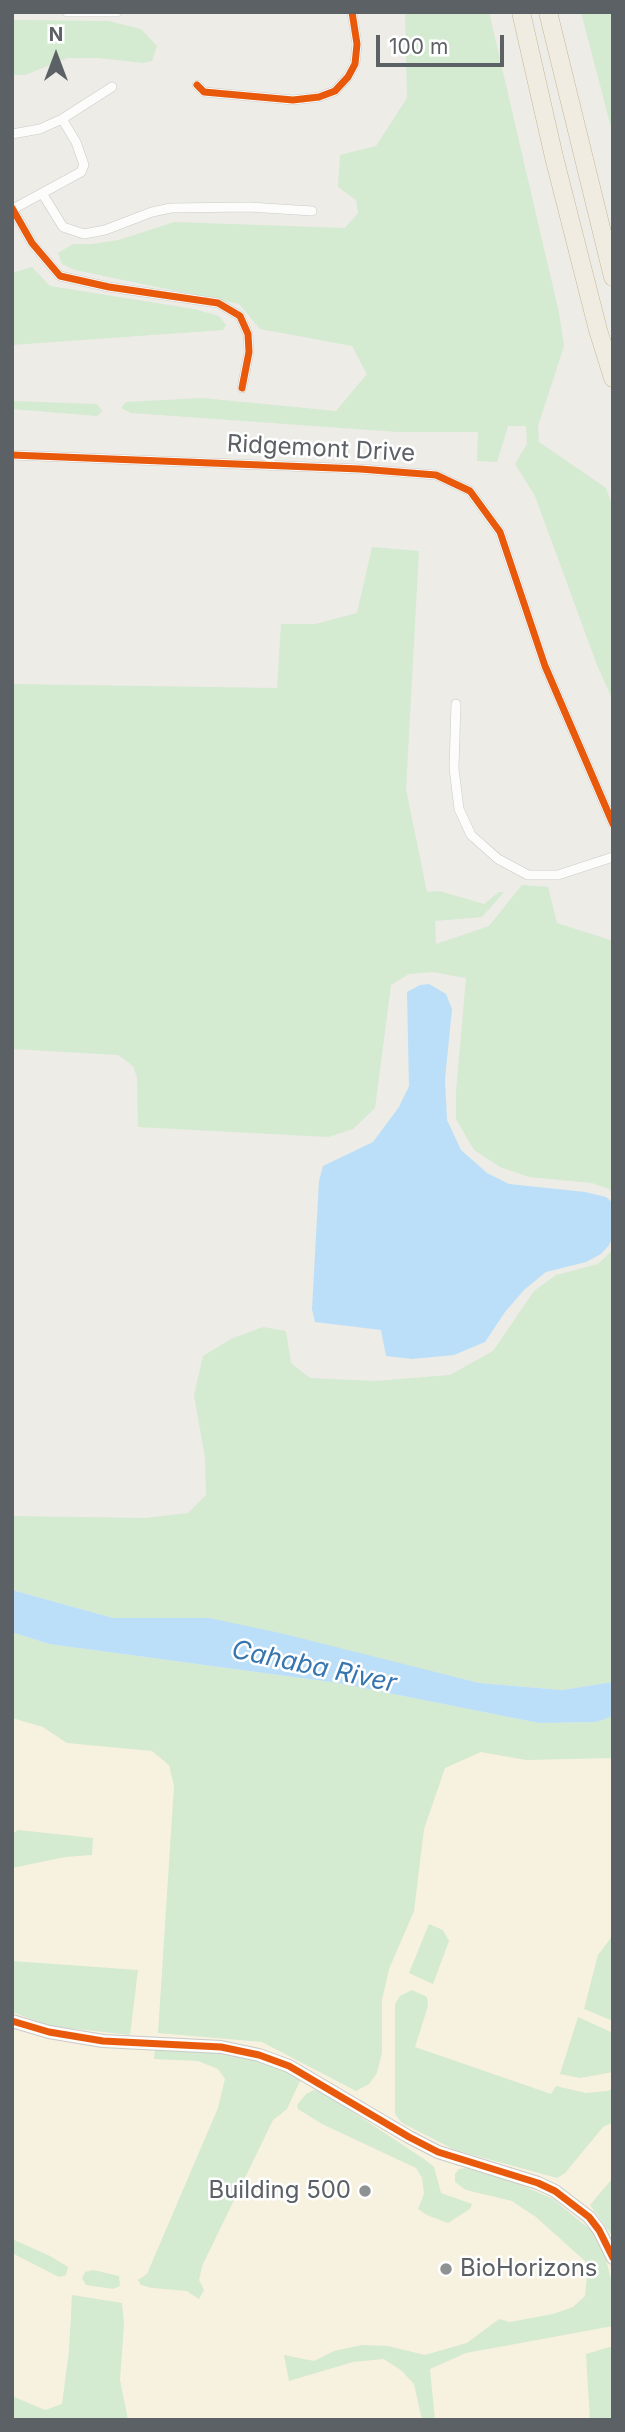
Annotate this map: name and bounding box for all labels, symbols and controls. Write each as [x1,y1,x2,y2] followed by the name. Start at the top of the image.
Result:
[21,21,91,91] north arrow
[380,21,508,65] scale bar
[49,23,63,46] text: N
[389,34,448,59] text: 100 m
[226,430,416,468] street label: Ridgemont Drive
[229,1634,399,1700] water label: Cahaba River
[208,2177,351,2205] place label: Building 500
[357,2183,373,2199] marker: Building 500
[460,2255,597,2283] place label: BioHorizons
[438,2261,454,2277] marker: BioHorizons

